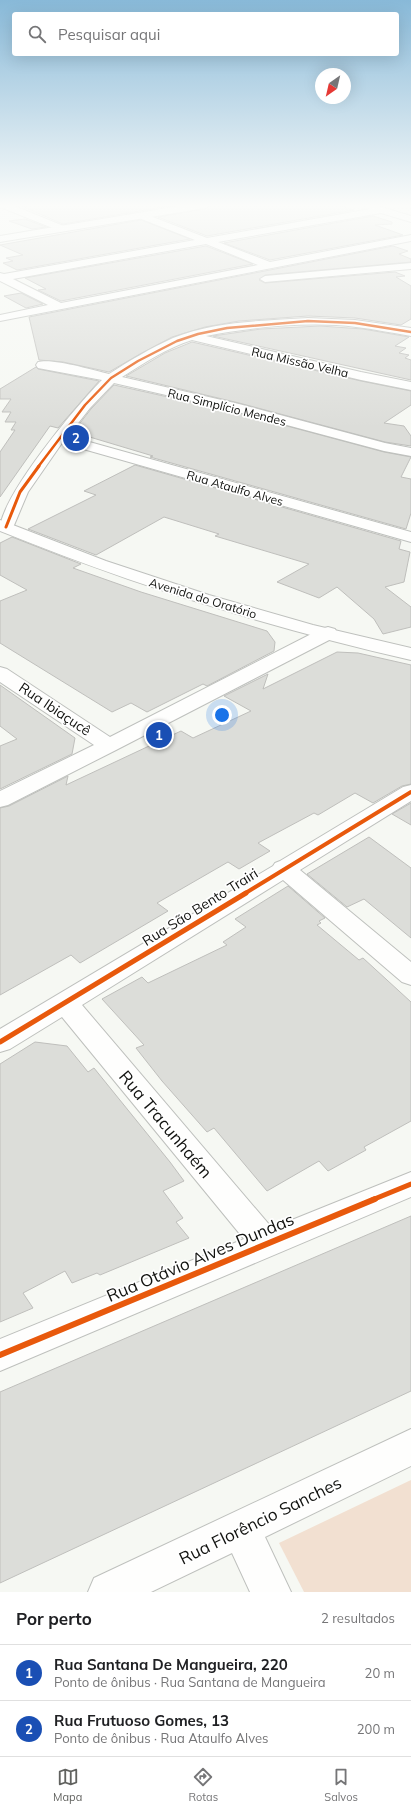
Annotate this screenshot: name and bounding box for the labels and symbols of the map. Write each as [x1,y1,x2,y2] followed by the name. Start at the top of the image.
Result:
[315,68,351,104] north arrow
[250,344,350,380] street label: Rua Missão Velha
[166,385,288,429] street label: Rua Simplício Mendes
[63,423,89,453] pin: 2
[185,467,285,509] street label: Rua Ataulfo Alves
[147,574,259,622] street label: Avenida do Oratório
[16,678,94,740] street label: Rua Ibiaçucê
[212,705,232,725] your location
[146,720,172,750] pin: 1
[139,864,261,950] street label: Rua São Bento Trairi
[115,1066,217,1182] street label: Rua Tracunhaém
[103,1208,297,1306] street label: Rua Otávio Alves Dundas
[175,1471,345,1569] street label: Rua Florêncio Sanches

